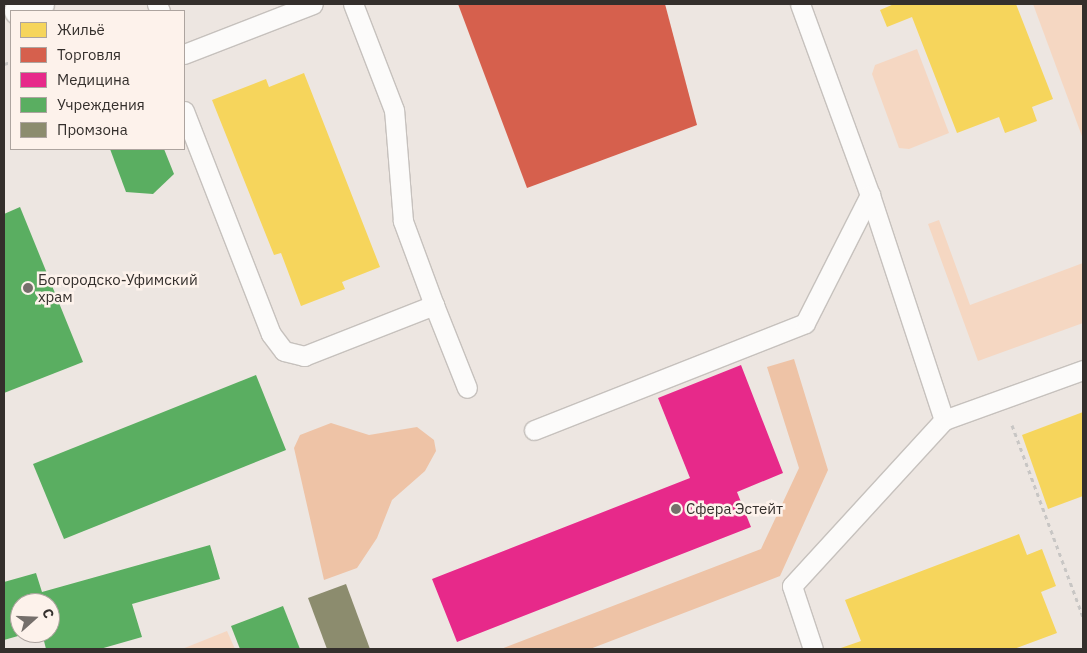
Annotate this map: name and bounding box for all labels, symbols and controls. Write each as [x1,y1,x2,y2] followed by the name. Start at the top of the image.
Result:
[10,10,185,150] legend
[57,20,105,39] text: Жильё
[57,45,121,64] text: Торговля
[57,70,130,89] text: Медицина
[57,95,145,114] text: Учреждения
[57,120,128,139] text: Промзона
[38,270,198,305] place label: Богородско-Уфимский храм
[22,282,34,294] marker: Богородско-Уфимский храм
[686,500,783,518] place label: Сфера Эстейт
[670,503,682,515] marker: Сфера Эстейт
[10,593,60,643] north arrow
[38,606,58,621] text: С

